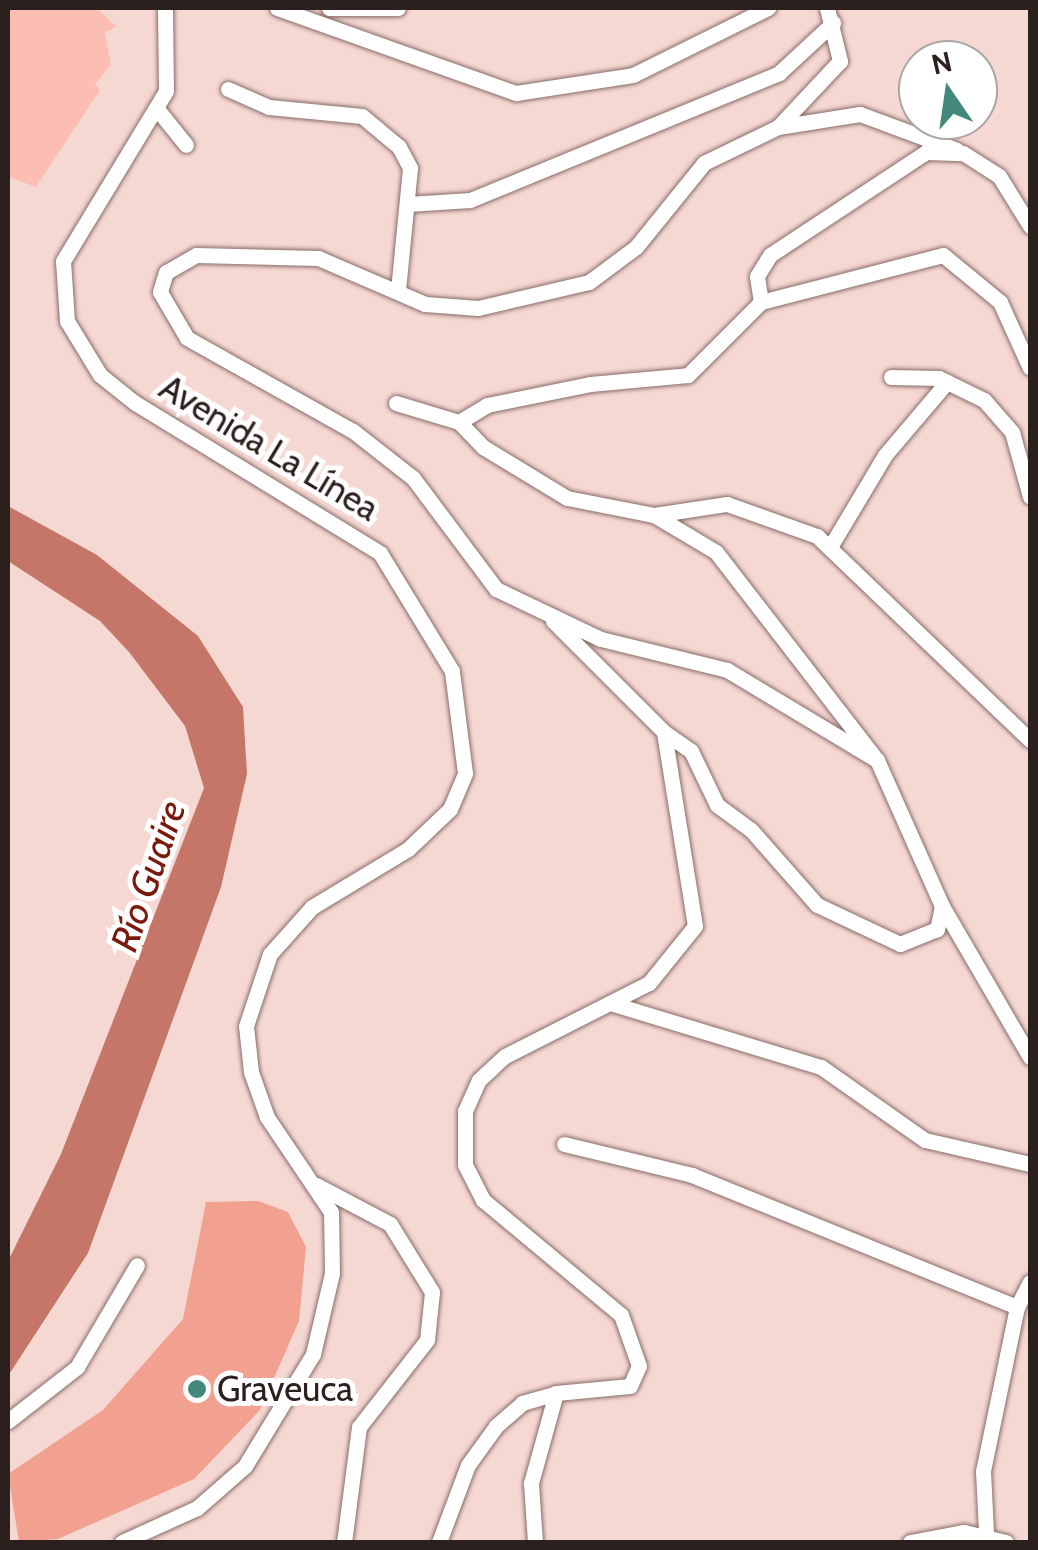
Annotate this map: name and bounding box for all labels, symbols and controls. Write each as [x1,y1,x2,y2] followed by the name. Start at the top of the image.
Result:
[898,40,998,140] north arrow
[928,44,955,82] text: N
[152,366,386,530] street label: Avenida La Línea
[101,795,195,957] water label: Río Guaire
[217,1368,353,1410] place label: Graveuca
[186,1378,208,1400] marker: Graveuca

